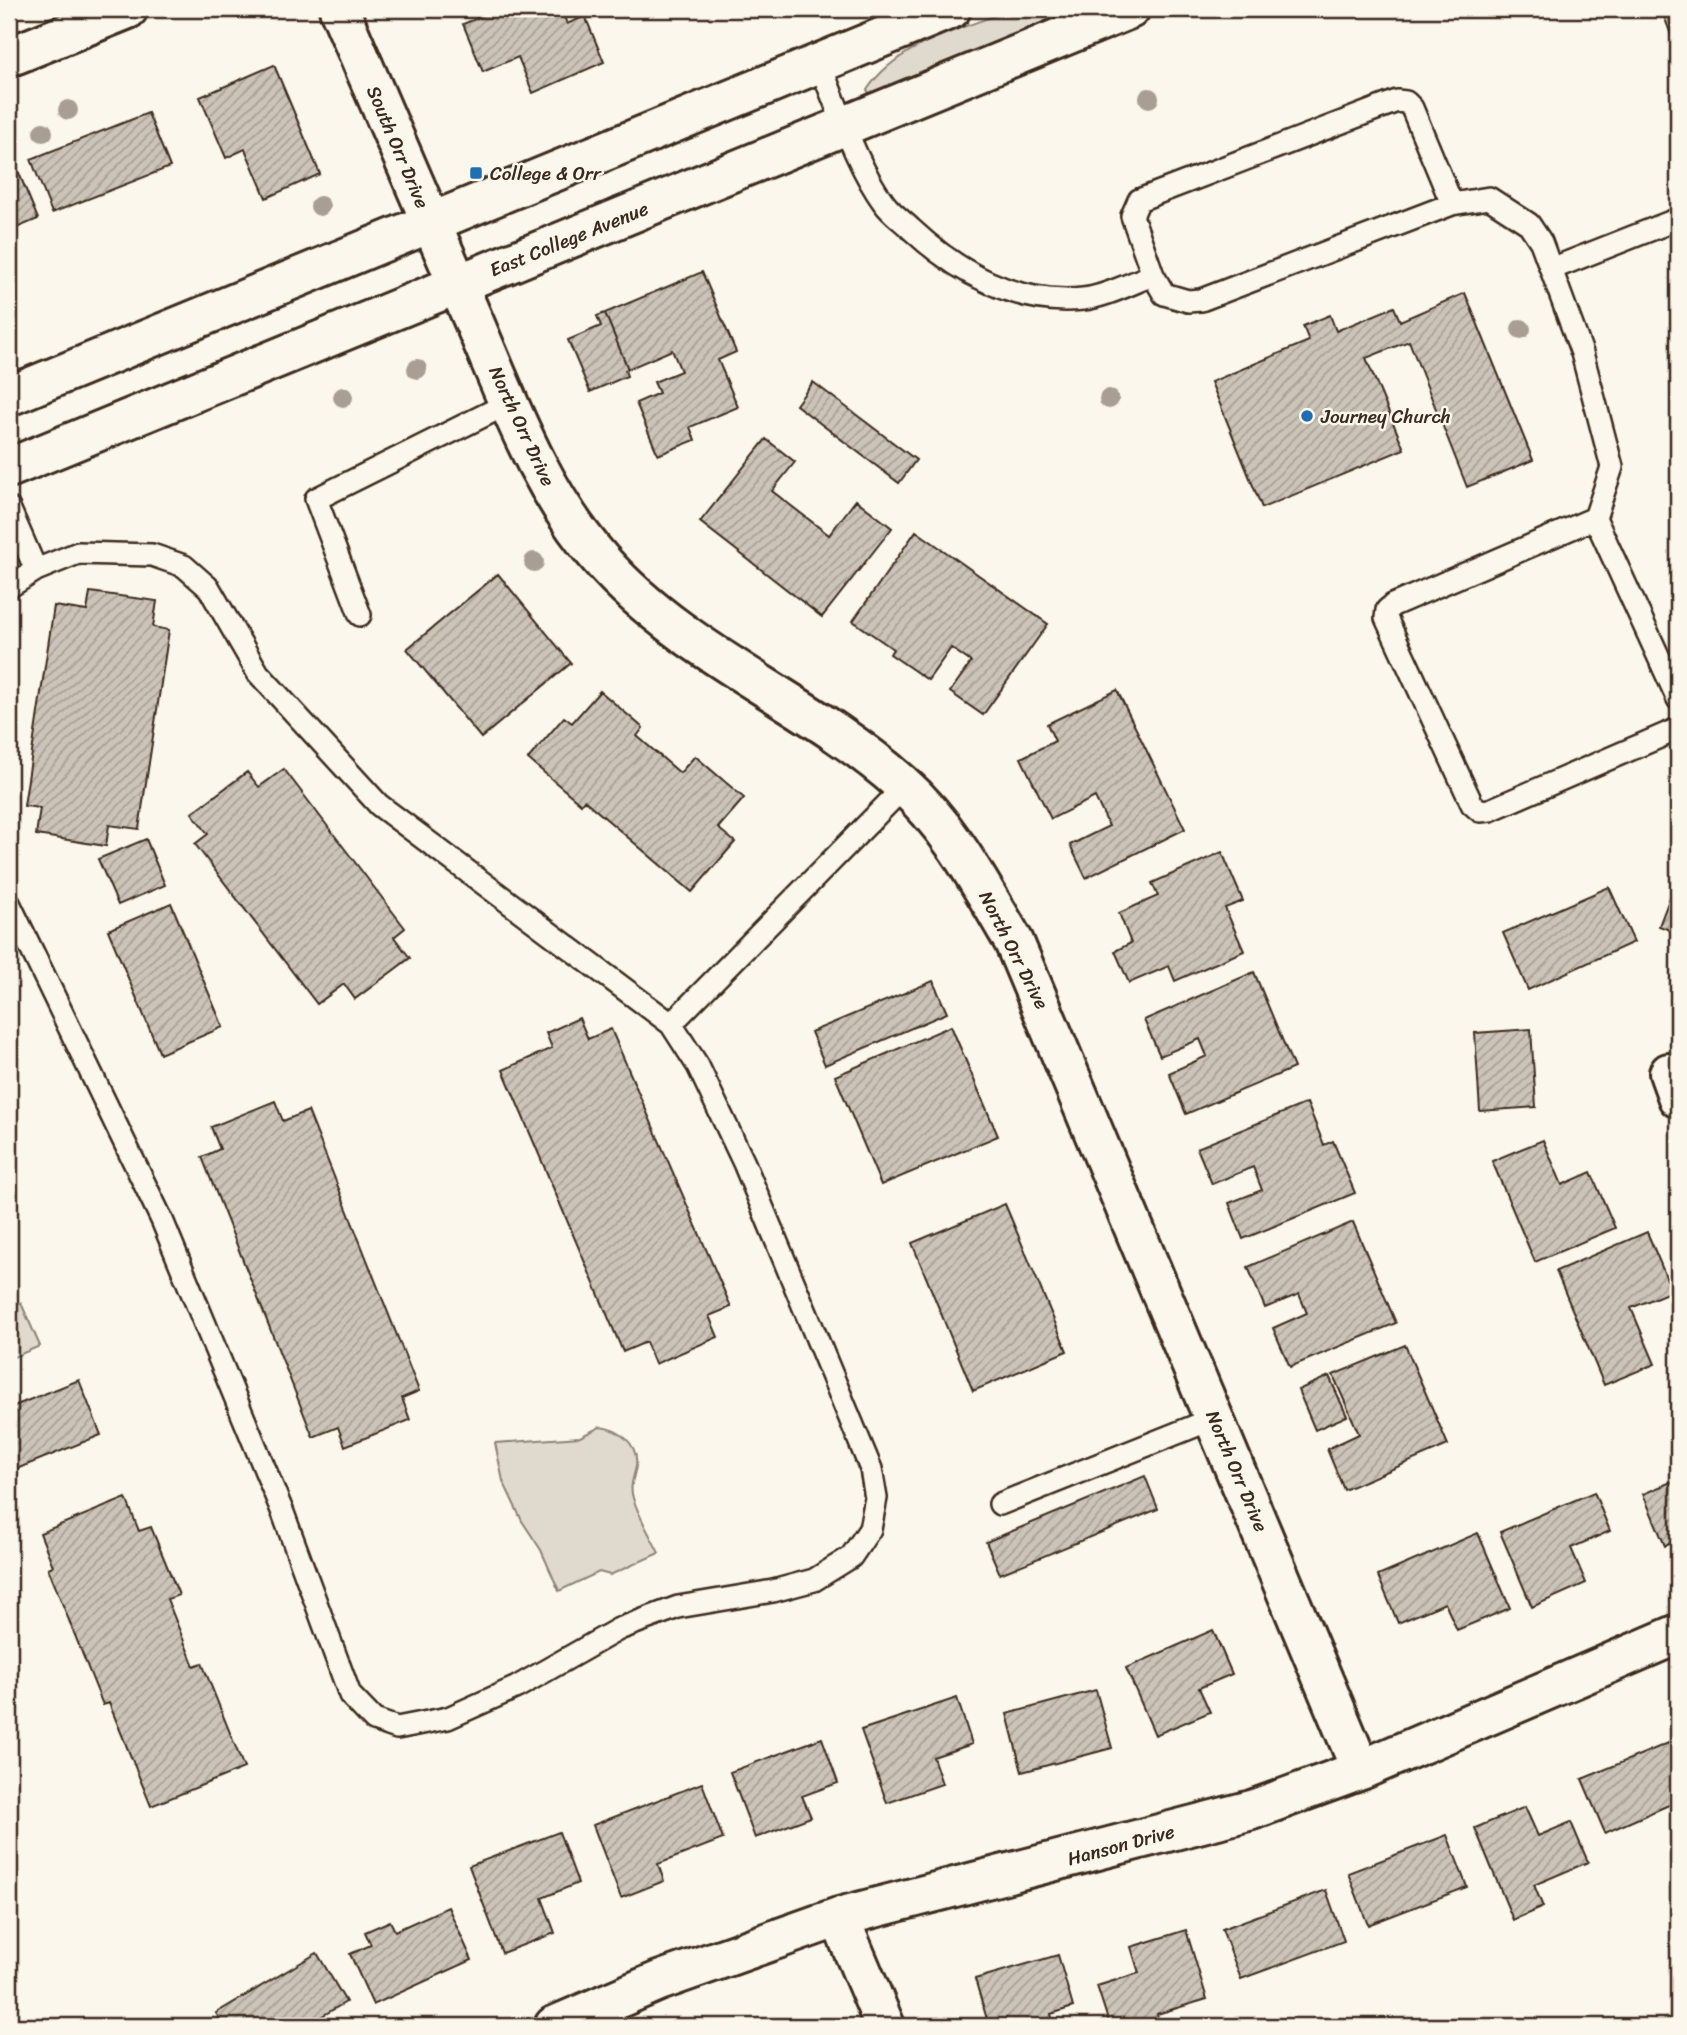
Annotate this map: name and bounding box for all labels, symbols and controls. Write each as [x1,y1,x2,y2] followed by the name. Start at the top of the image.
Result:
[357,80,439,214] street label: South Orr Drive
[490,157,602,190] place label: College & Orr
[468,165,484,181] marker: College & Orr
[484,192,654,286] street label: East College Avenue
[480,360,564,492] street label: North Orr Drive
[1320,400,1451,433] place label: Journey Church
[1299,408,1315,424] marker: Journey Church
[970,885,1058,1015] street label: North Orr Drive
[1196,1405,1278,1537] street label: North Orr Drive
[1064,1815,1179,1875] street label: Hanson Drive

